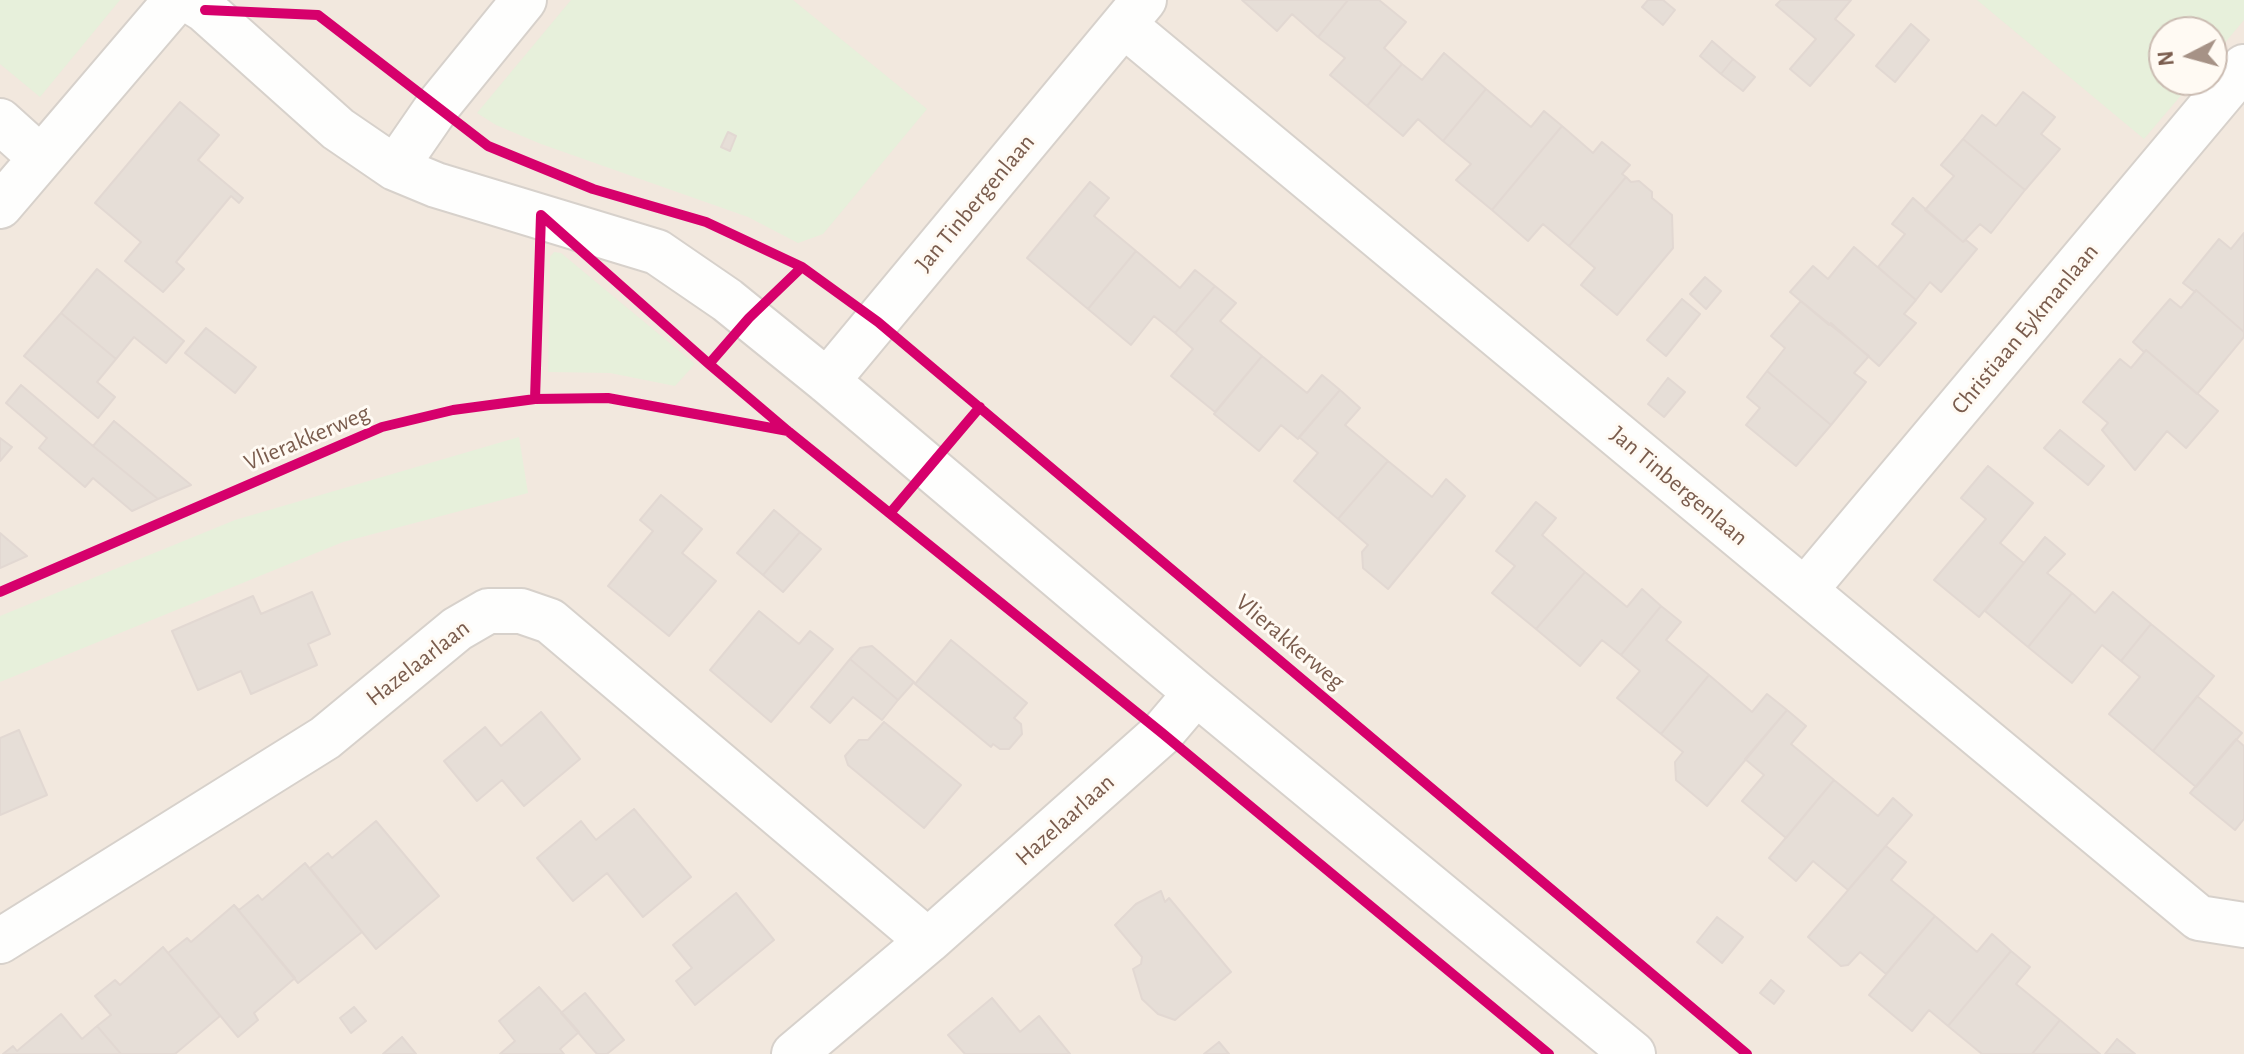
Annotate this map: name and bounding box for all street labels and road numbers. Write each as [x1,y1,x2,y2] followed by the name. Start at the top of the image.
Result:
[909,128,1041,278] street label: Jan Tinbergenlaan
[1945,238,2105,420] street label: Christiaan Eykmanlaan
[240,399,374,477] street label: Vlierakkerweg
[1604,420,1754,552] street label: Jan Tinbergenlaan
[1230,588,1350,696] street label: Vlierakkerweg
[360,614,476,712] street label: Hazelaarlaan
[1009,768,1121,872] street label: Hazelaarlaan

